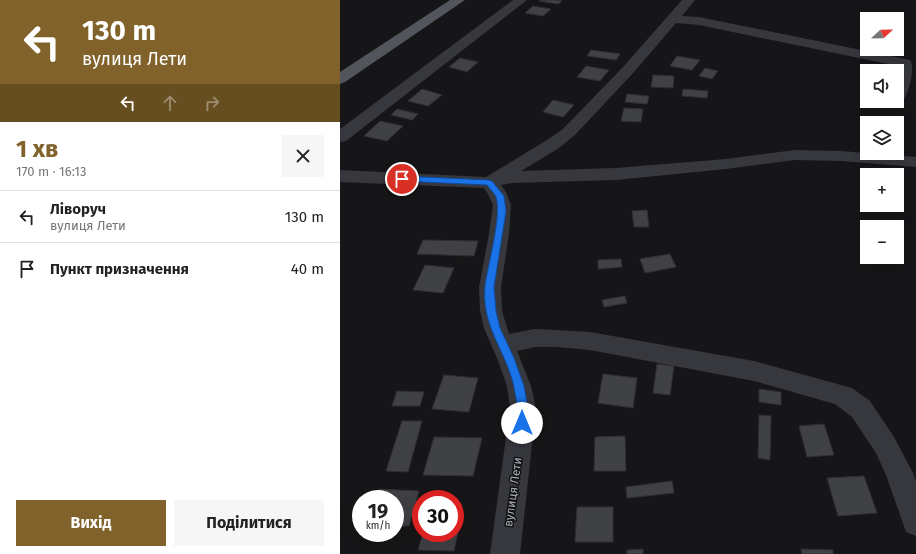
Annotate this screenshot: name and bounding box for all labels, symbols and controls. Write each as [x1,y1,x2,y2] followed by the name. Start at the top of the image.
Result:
[860,12,904,56] north arrow
[860,12,904,264] map controls
[82,14,156,47] text: 130 m
[16,16,68,68] icon: left
[82,48,187,70] text: вулиця Лети
[860,64,904,108] button: sound
[117,92,139,114] icon: left
[159,92,181,114] icon: ahead
[201,92,223,114] icon: right
[860,116,904,160] button: layers
[16,135,58,163] text: 1 хв
[282,135,324,177] button: close
[385,162,419,196] pin
[16,164,86,179] text: 170 m · 16:13
[391,168,413,190] icon: arrive
[860,168,904,212] button: +
[50,200,106,218] text: Ліворуч
[16,206,38,228] icon: left
[285,208,324,226] text: 130 m
[50,218,126,233] text: вулиця Лети
[860,220,904,264] button: −
[16,258,38,280] icon: arrive
[50,260,189,278] text: Пункт призначення
[291,260,324,278] text: 40 m
[501,402,543,444] position arrow
[501,456,525,528] street label: вулиця Лети
[412,490,464,542] speed limit sign: 30
[368,499,388,523] text: 19
[16,500,166,546] button: Вихід
[174,500,324,546] button: Поділитися
[366,520,390,532] text: km/h

